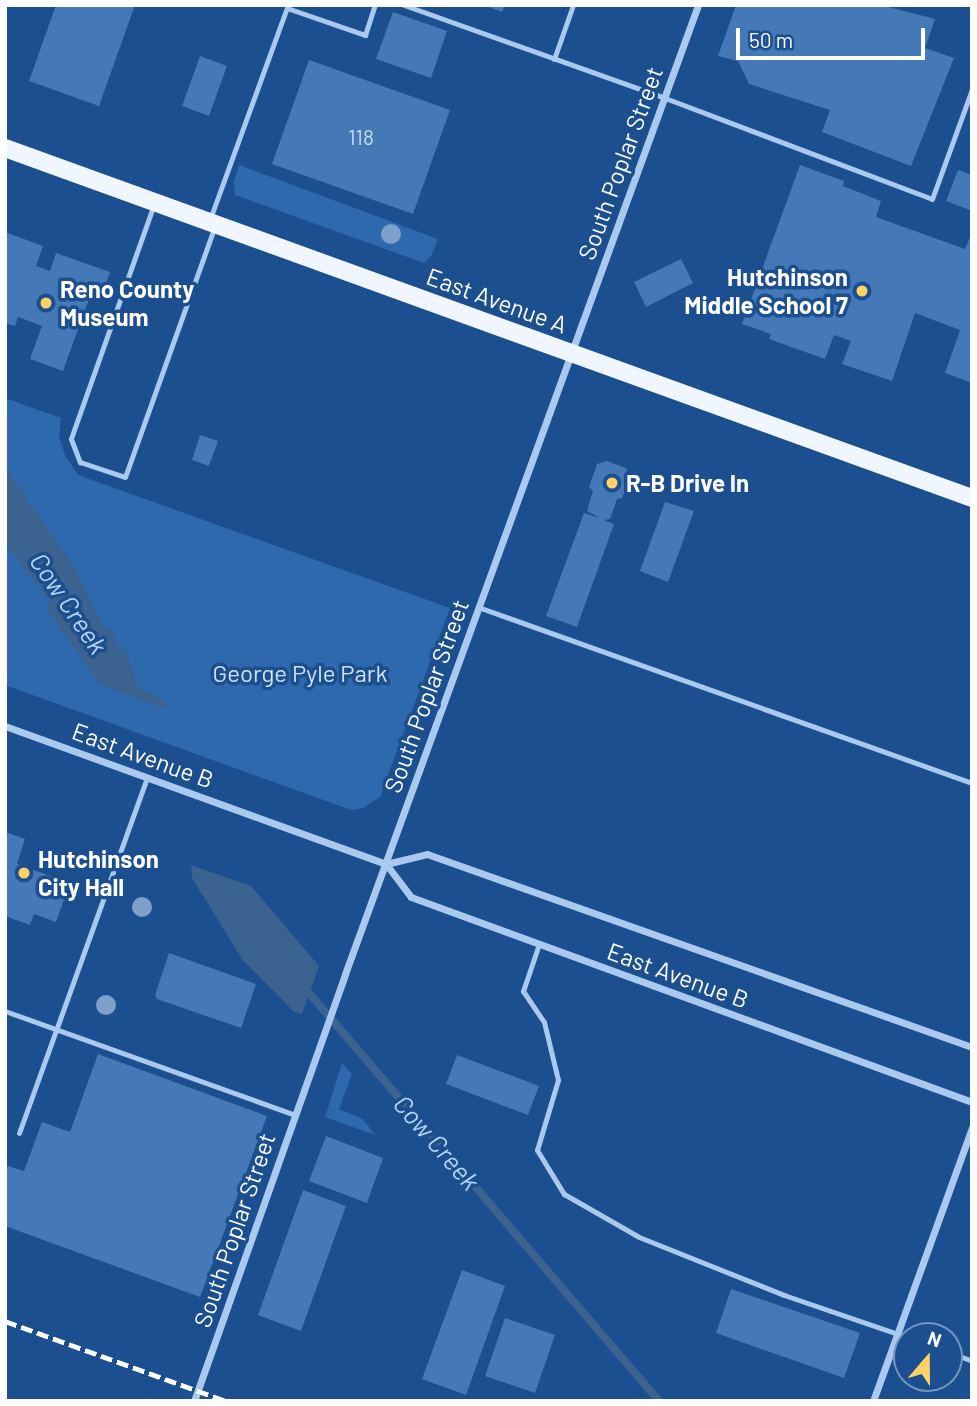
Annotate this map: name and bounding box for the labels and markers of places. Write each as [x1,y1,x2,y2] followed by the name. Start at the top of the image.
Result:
[684,263,848,319] place label: Hutchinson Middle School 7
[60,275,194,331] place label: Reno County Museum
[854,283,870,299] marker: Hutchinson Middle School 7
[38,295,54,311] marker: Reno County Museum
[626,469,749,497] place label: R-B Drive In
[604,475,620,491] marker: R-B Drive In
[38,845,159,901] place label: Hutchinson City Hall
[16,865,32,881] marker: Hutchinson City Hall

